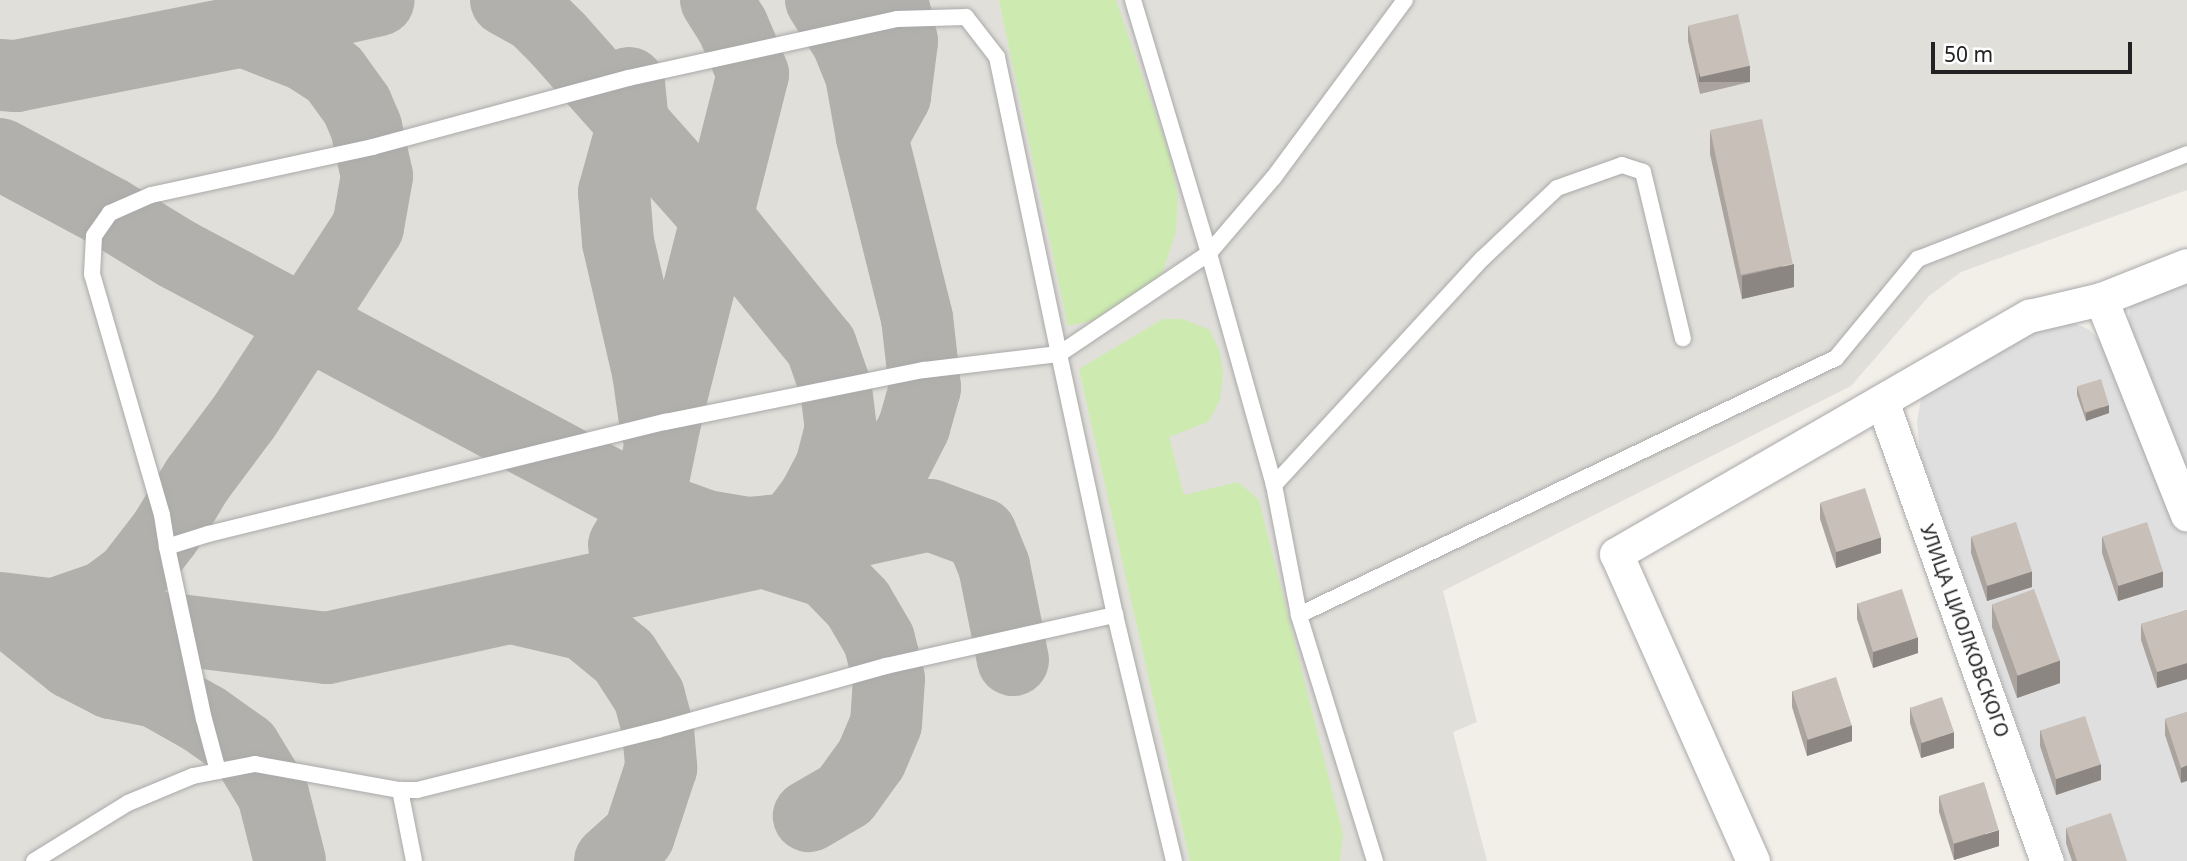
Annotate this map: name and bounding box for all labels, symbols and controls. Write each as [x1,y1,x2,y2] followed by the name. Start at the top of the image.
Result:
[1935,28,2136,72] scale bar
[1944,40,1993,68] text: 50 m
[1915,521,2013,741] street label: УЛИЦА ЦИОЛКОВСКОГО

